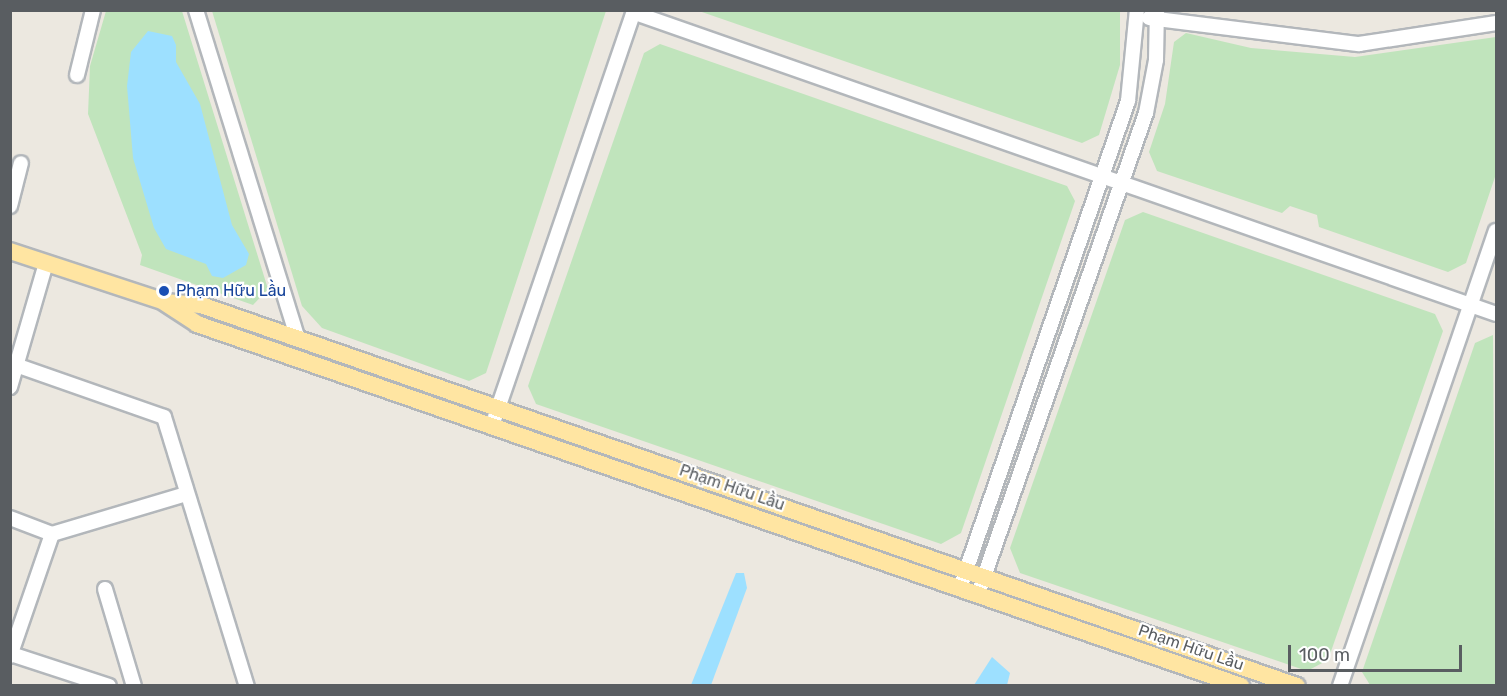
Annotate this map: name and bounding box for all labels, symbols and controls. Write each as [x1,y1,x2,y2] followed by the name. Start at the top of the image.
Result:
[176,281,286,301] place label: Phạm Hữu Lầu
[157,284,171,298] marker: Phạm Hữu Lầu
[677,461,787,515] street label: Phạm Hữu Lầu
[1136,621,1246,675] street label: Phạm Hữu Lầu
[1291,633,1465,671] scale bar
[1299,644,1350,666] text: 100 m

